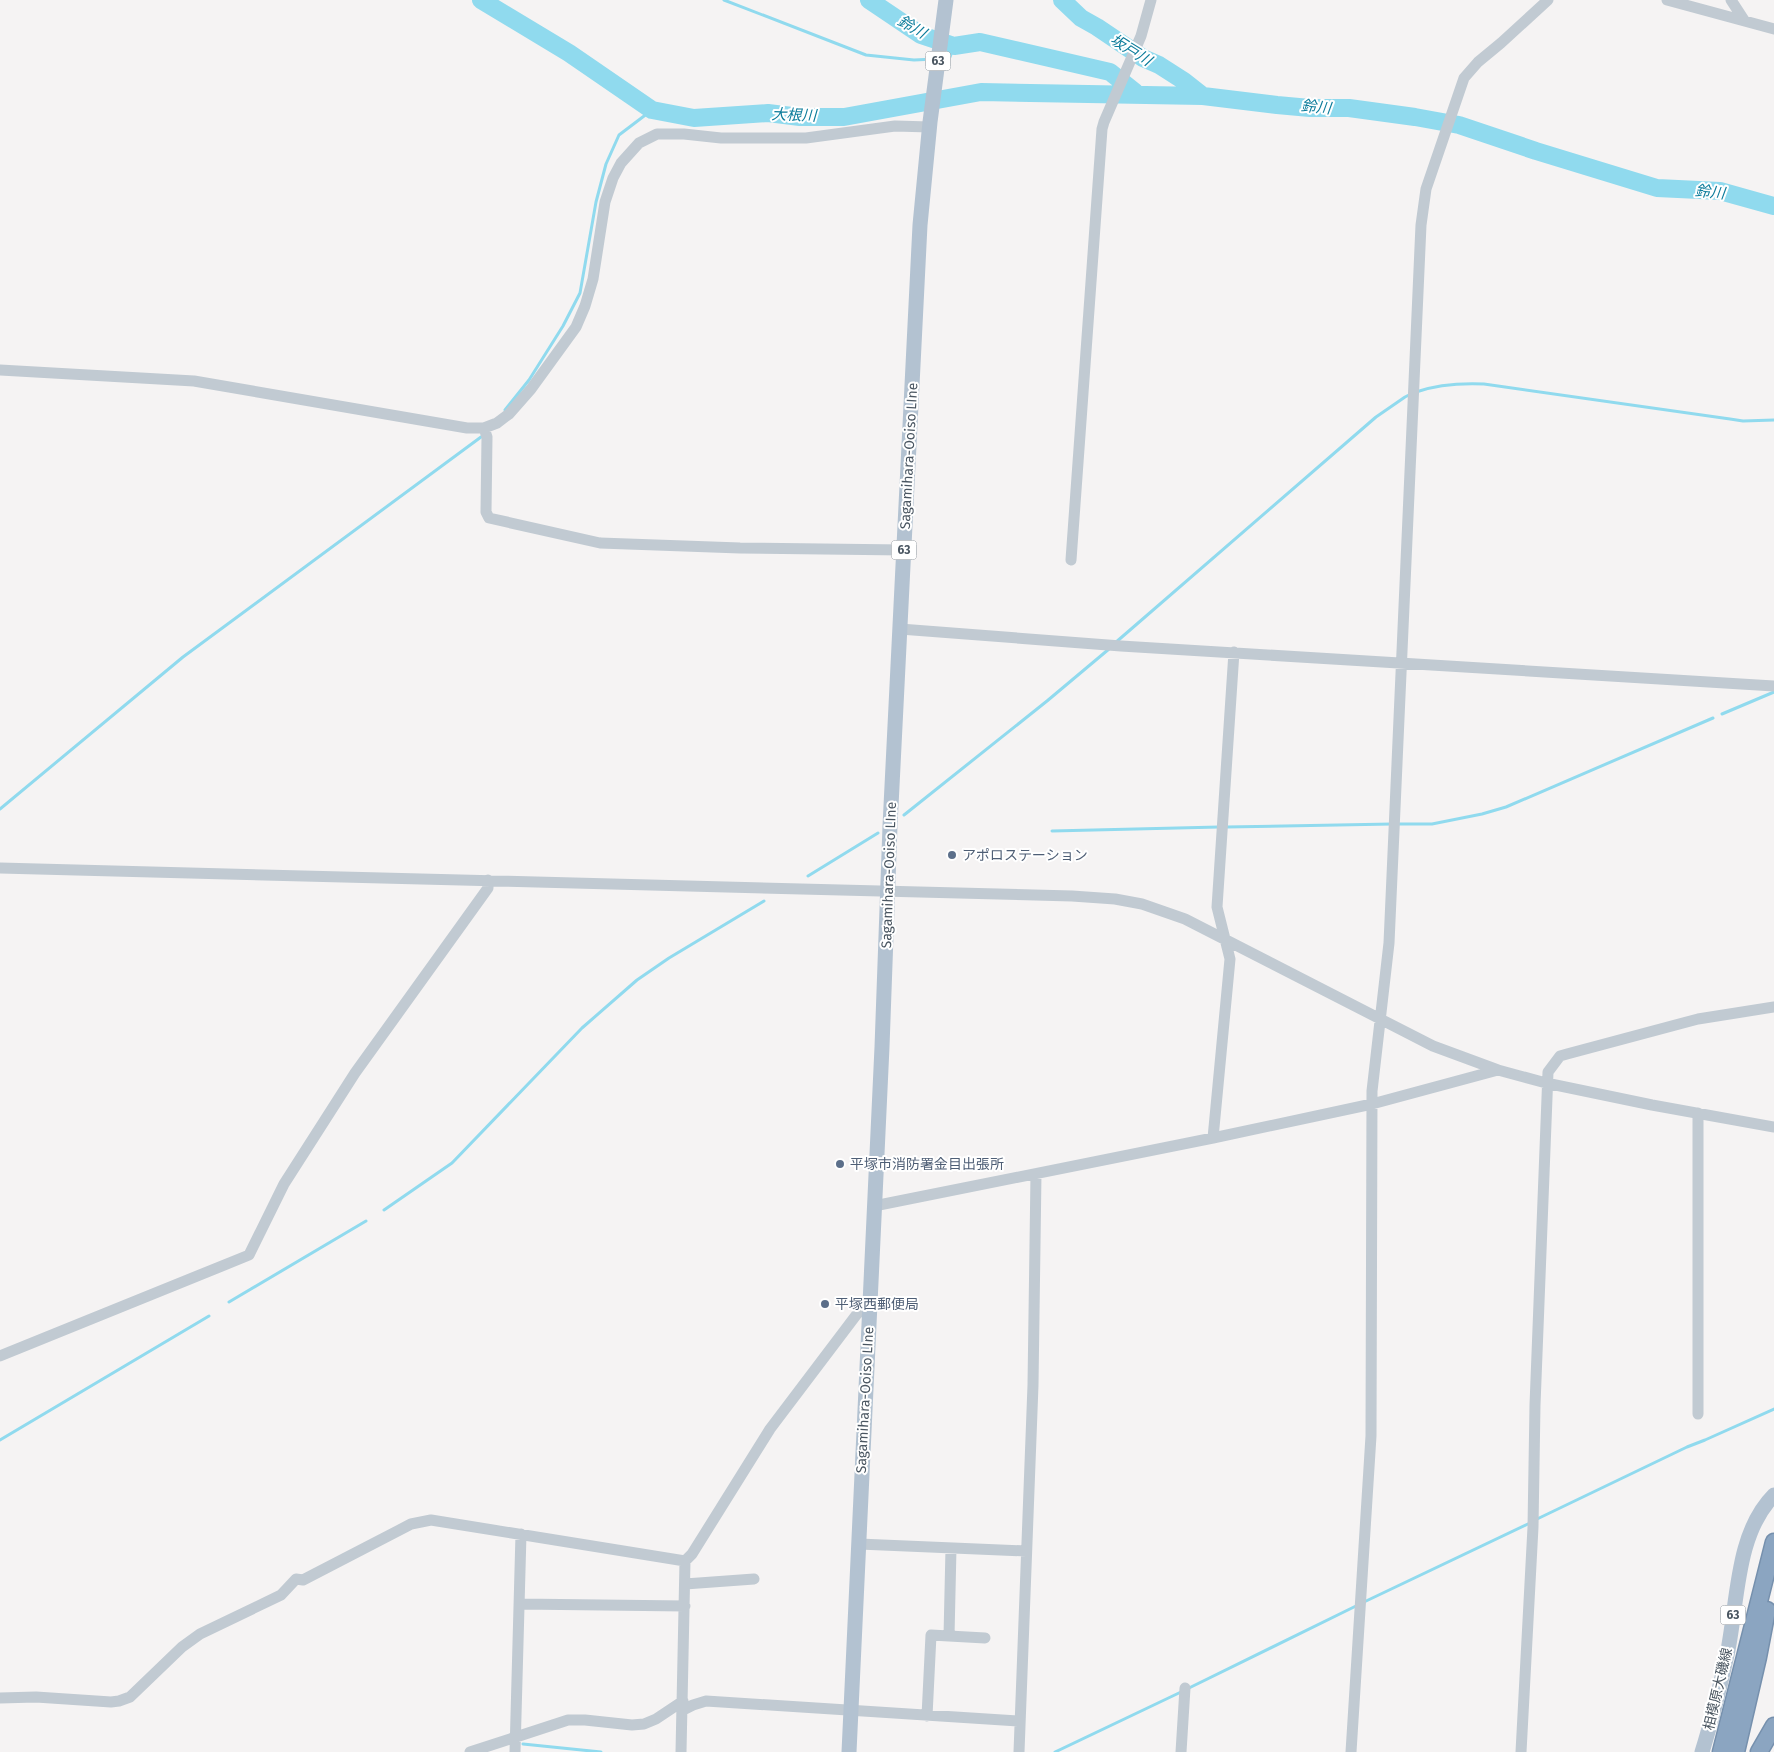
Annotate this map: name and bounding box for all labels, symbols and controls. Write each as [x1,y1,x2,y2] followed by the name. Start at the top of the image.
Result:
[895,12,931,43] water label: 鈴川
[1107,30,1157,71] water label: 坂戸川
[926,51,950,70] road number: 63
[1300,96,1334,118] water label: 鈴川
[771,105,819,125] water label: 大根川
[1694,181,1728,203] water label: 鈴川
[897,382,921,530] street label: Sagamihara-Ooiso LIne
[892,540,916,560] road number: 63
[878,801,900,949] street label: Sagamihara-Ooiso LIne
[962,847,1088,864] place label: アポロステーション
[946,849,958,861] marker: アポロステーション
[850,1156,1004,1173] place label: 平塚市消防署金目出張所
[834,1158,846,1170] marker: 平塚市消防署金目出張所
[835,1296,919,1313] place label: 平塚西郵便局
[819,1298,831,1310] marker: 平塚西郵便局
[853,1326,877,1474] street label: Sagamihara-Ooiso LIne
[1720,1606,1746,1624] road number: 63
[1700,1646,1736,1732] street label: 相模原大磯線

